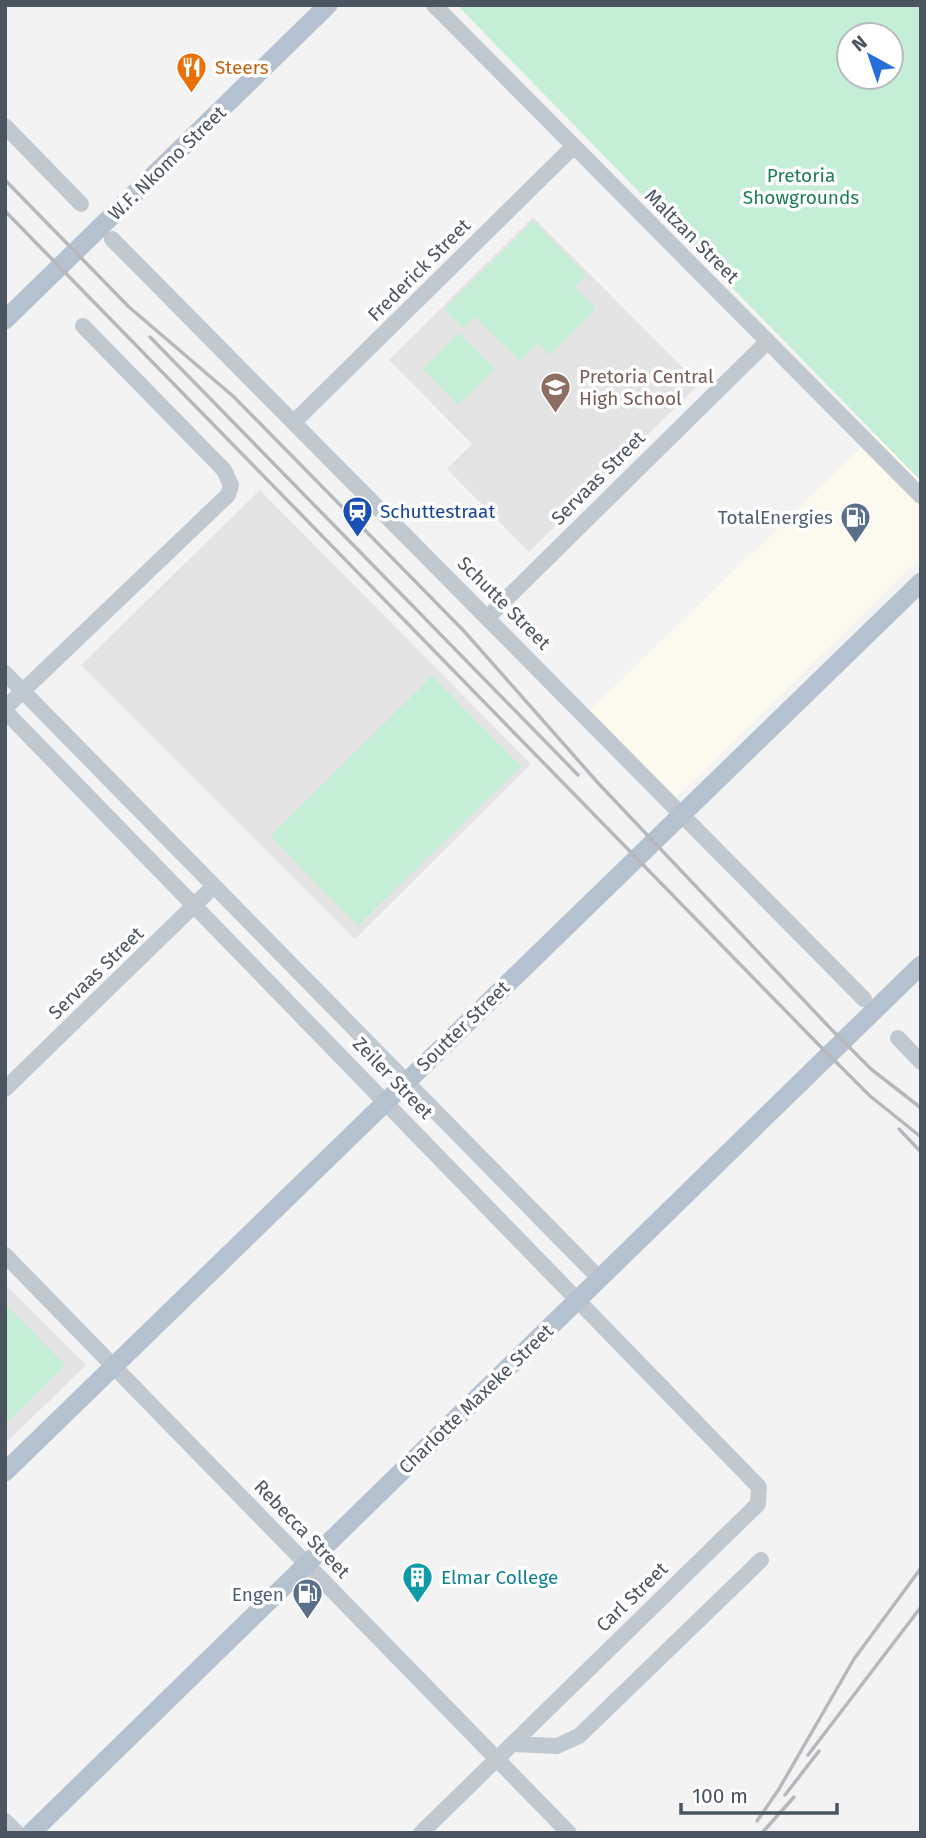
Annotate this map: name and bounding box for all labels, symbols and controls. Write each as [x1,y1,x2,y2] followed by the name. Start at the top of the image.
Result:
[835,21,905,91] north arrow
[847,30,872,56] text: N
[175,50,209,94] restaurant icon: Steers
[215,56,269,79] place label: Steers
[103,101,231,225] street label: W.F. Nkomo Street
[743,164,859,209] park label: Pretoria Showgrounds
[640,184,744,288] street label: Maltzan Street
[363,214,475,326] street label: Frederick Street
[579,365,714,410] place label: Pretoria Central High School
[539,370,573,414] school or university icon: Pretoria Central High School
[546,426,650,530] street label: Servaas Street
[340,494,374,538] station icon: Schuttestraat
[380,500,495,523] place label: Schuttestraat
[839,500,873,544] fuel station icon: TotalEnergies
[718,506,833,529] place label: TotalEnergies
[453,552,555,654] street label: Schutte Street
[44,922,148,1024] street label: Servaas Street
[412,976,514,1076] street label: Soutter Street
[348,1032,438,1124] street label: Zeiler Street
[394,1319,558,1479] street label: Charlotte Maxeke Street
[249,1475,355,1583] street label: Rebecca Street
[592,1557,673,1637] street label: Carl Street
[401,1560,435,1604] building icon: Elmar College
[441,1566,558,1589] place label: Elmar College
[290,1577,324,1621] fuel station icon: Engen
[232,1583,284,1606] place label: Engen
[681,1772,837,1816] scale bar
[692,1783,748,1809] text: 100 m

